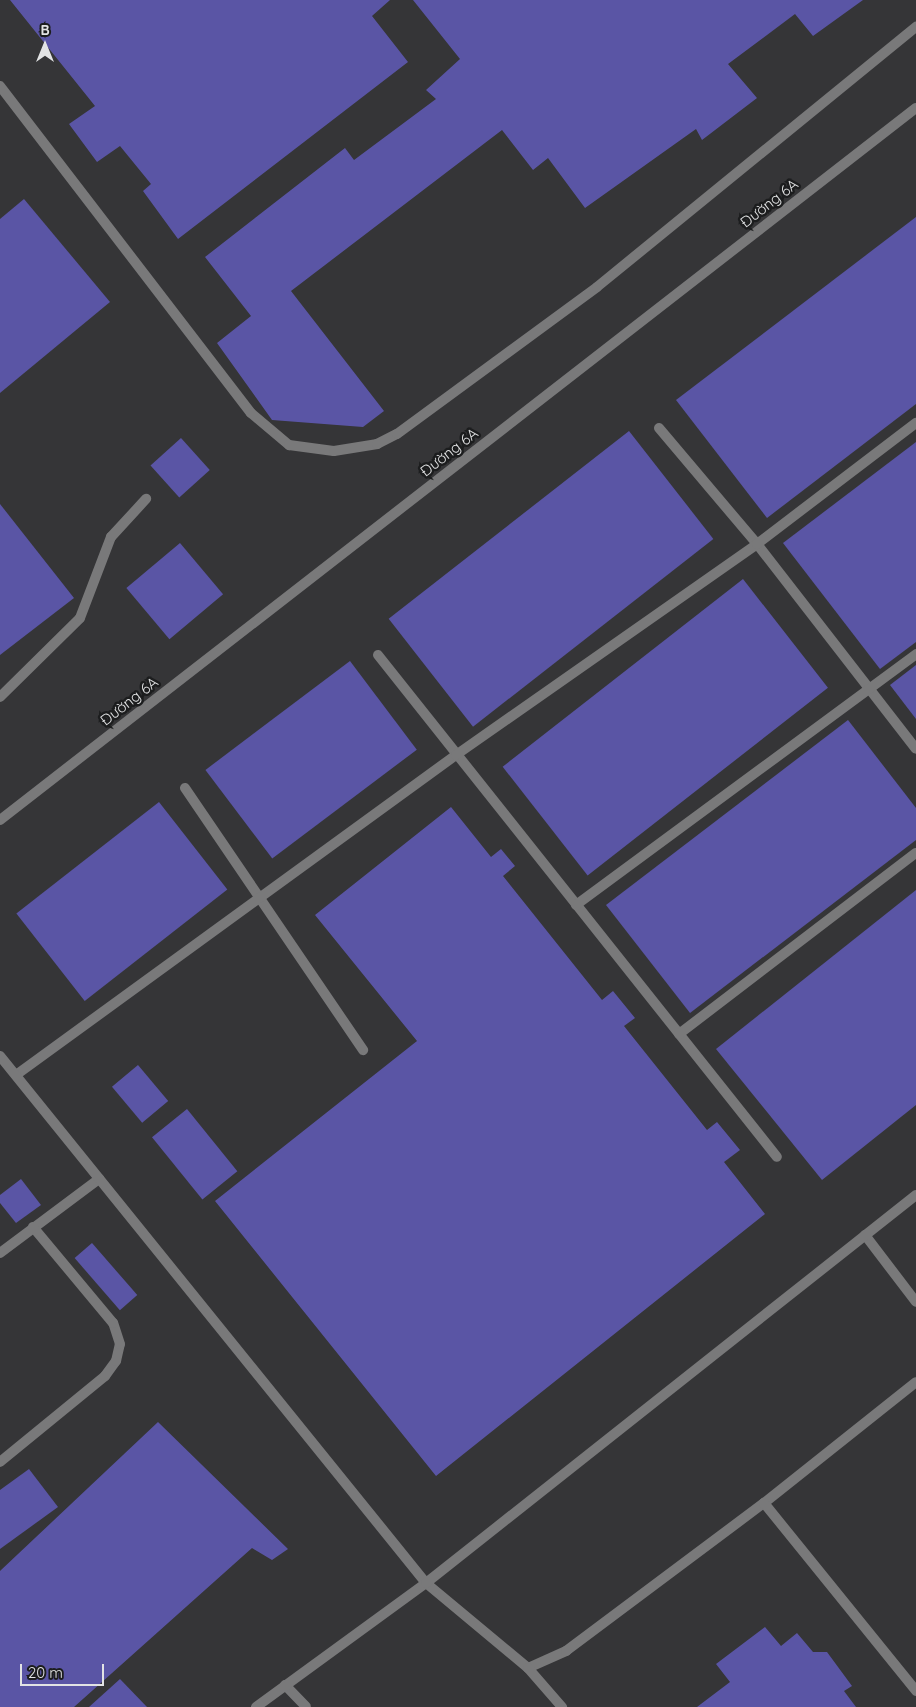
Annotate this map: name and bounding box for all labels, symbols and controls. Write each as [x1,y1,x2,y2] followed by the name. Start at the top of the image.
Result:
[20,20,70,70] north arrow
[40,21,50,39] text: B
[737,175,801,231] street label: Đường 6A
[417,424,481,480] street label: Đường 6A
[97,673,161,729] street label: Đường 6A
[22,1654,106,1686] scale bar
[28,1663,63,1682] text: 20 m

